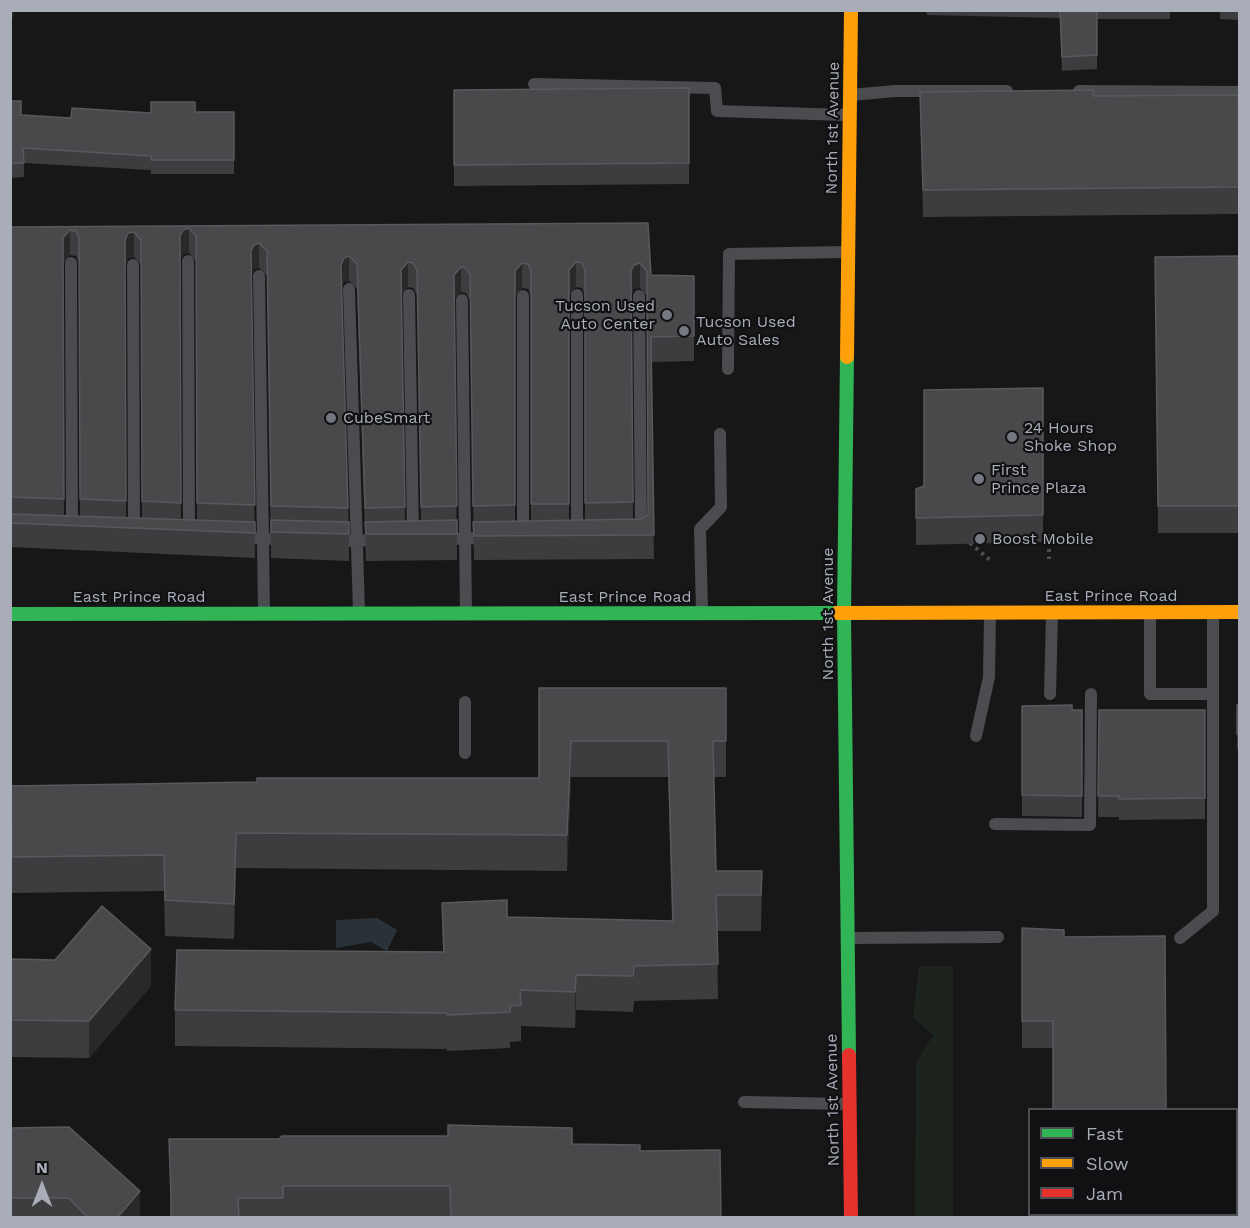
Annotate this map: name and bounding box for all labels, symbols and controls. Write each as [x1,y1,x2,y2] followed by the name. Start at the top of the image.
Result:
[822,61,844,195] street label: North 1st Avenue
[555,296,655,334] place label: Tucson Used Auto Center
[660,308,674,322] marker: Tucson Used Auto Center
[696,312,796,350] place label: Tucson Used Auto Sales
[677,324,691,338] marker: Tucson Used Auto Sales
[343,408,430,428] place label: CubeSmart
[324,411,338,425] marker: CubeSmart
[1024,418,1117,456] place label: 24 Hours Shoke Shop
[1005,430,1019,444] marker: 24 Hours Shoke Shop
[991,460,1086,498] place label: First Prince Plaza
[972,472,986,486] marker: First Prince Plaza
[992,529,1094,549] place label: Boost Mobile
[973,532,987,546] marker: Boost Mobile
[818,548,838,680] street label: North 1st Avenue
[1044,586,1178,606] street label: East Prince Road
[72,587,206,607] street label: East Prince Road
[558,587,692,607] street label: East Prince Road
[822,1033,844,1167] street label: North 1st Avenue
[1028,1108,1238,1216] legend
[1086,1123,1123,1144] text: Fast
[1086,1153,1129,1174] text: Slow
[12,1156,72,1216] north arrow
[36,1158,48,1177] text: N
[1086,1183,1123,1204] text: Jam

